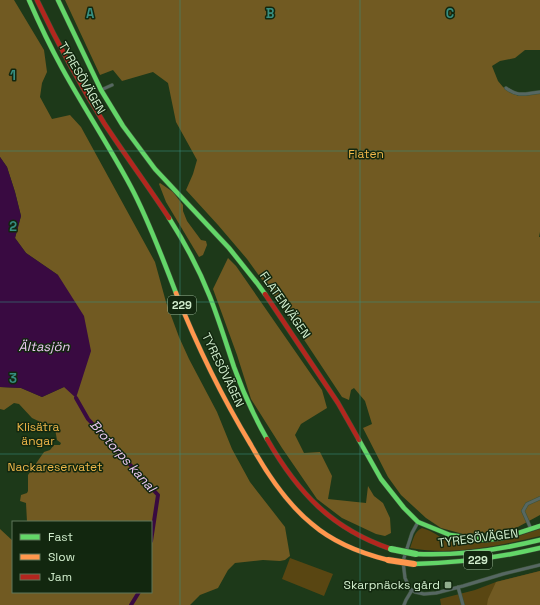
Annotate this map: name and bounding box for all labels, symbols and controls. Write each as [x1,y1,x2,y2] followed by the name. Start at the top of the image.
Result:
[86,5,95,22] text: A
[266,5,275,22] text: B
[446,5,454,22] text: C
[55,39,109,117] street label: TYRESÖVÄGEN
[10,67,16,84] text: 1
[348,146,384,162] park label: Flaten
[9,218,17,235] text: 2
[256,268,314,342] street label: FLATENVÄGEN
[168,296,196,314] road number: 229
[198,330,248,410] street label: TYRESÖVÄGEN
[19,338,70,355] water label: Ältasjön
[9,370,17,387] text: 3
[86,416,161,497] water label: Brotorps kanal
[17,419,59,449] park label: Klisätra ängar
[8,459,102,475] park label: Nackareservatet
[12,521,152,593] legend
[437,525,519,551] street label: TYRESÖVÄGEN
[48,529,73,545] text: Fast
[48,549,75,565] text: Slow
[464,551,492,569] road number: 229
[48,569,72,585] text: Jam
[344,577,440,593] place label: Skarpnäcks gård
[443,580,453,590] marker: Skarpnäcks gård

